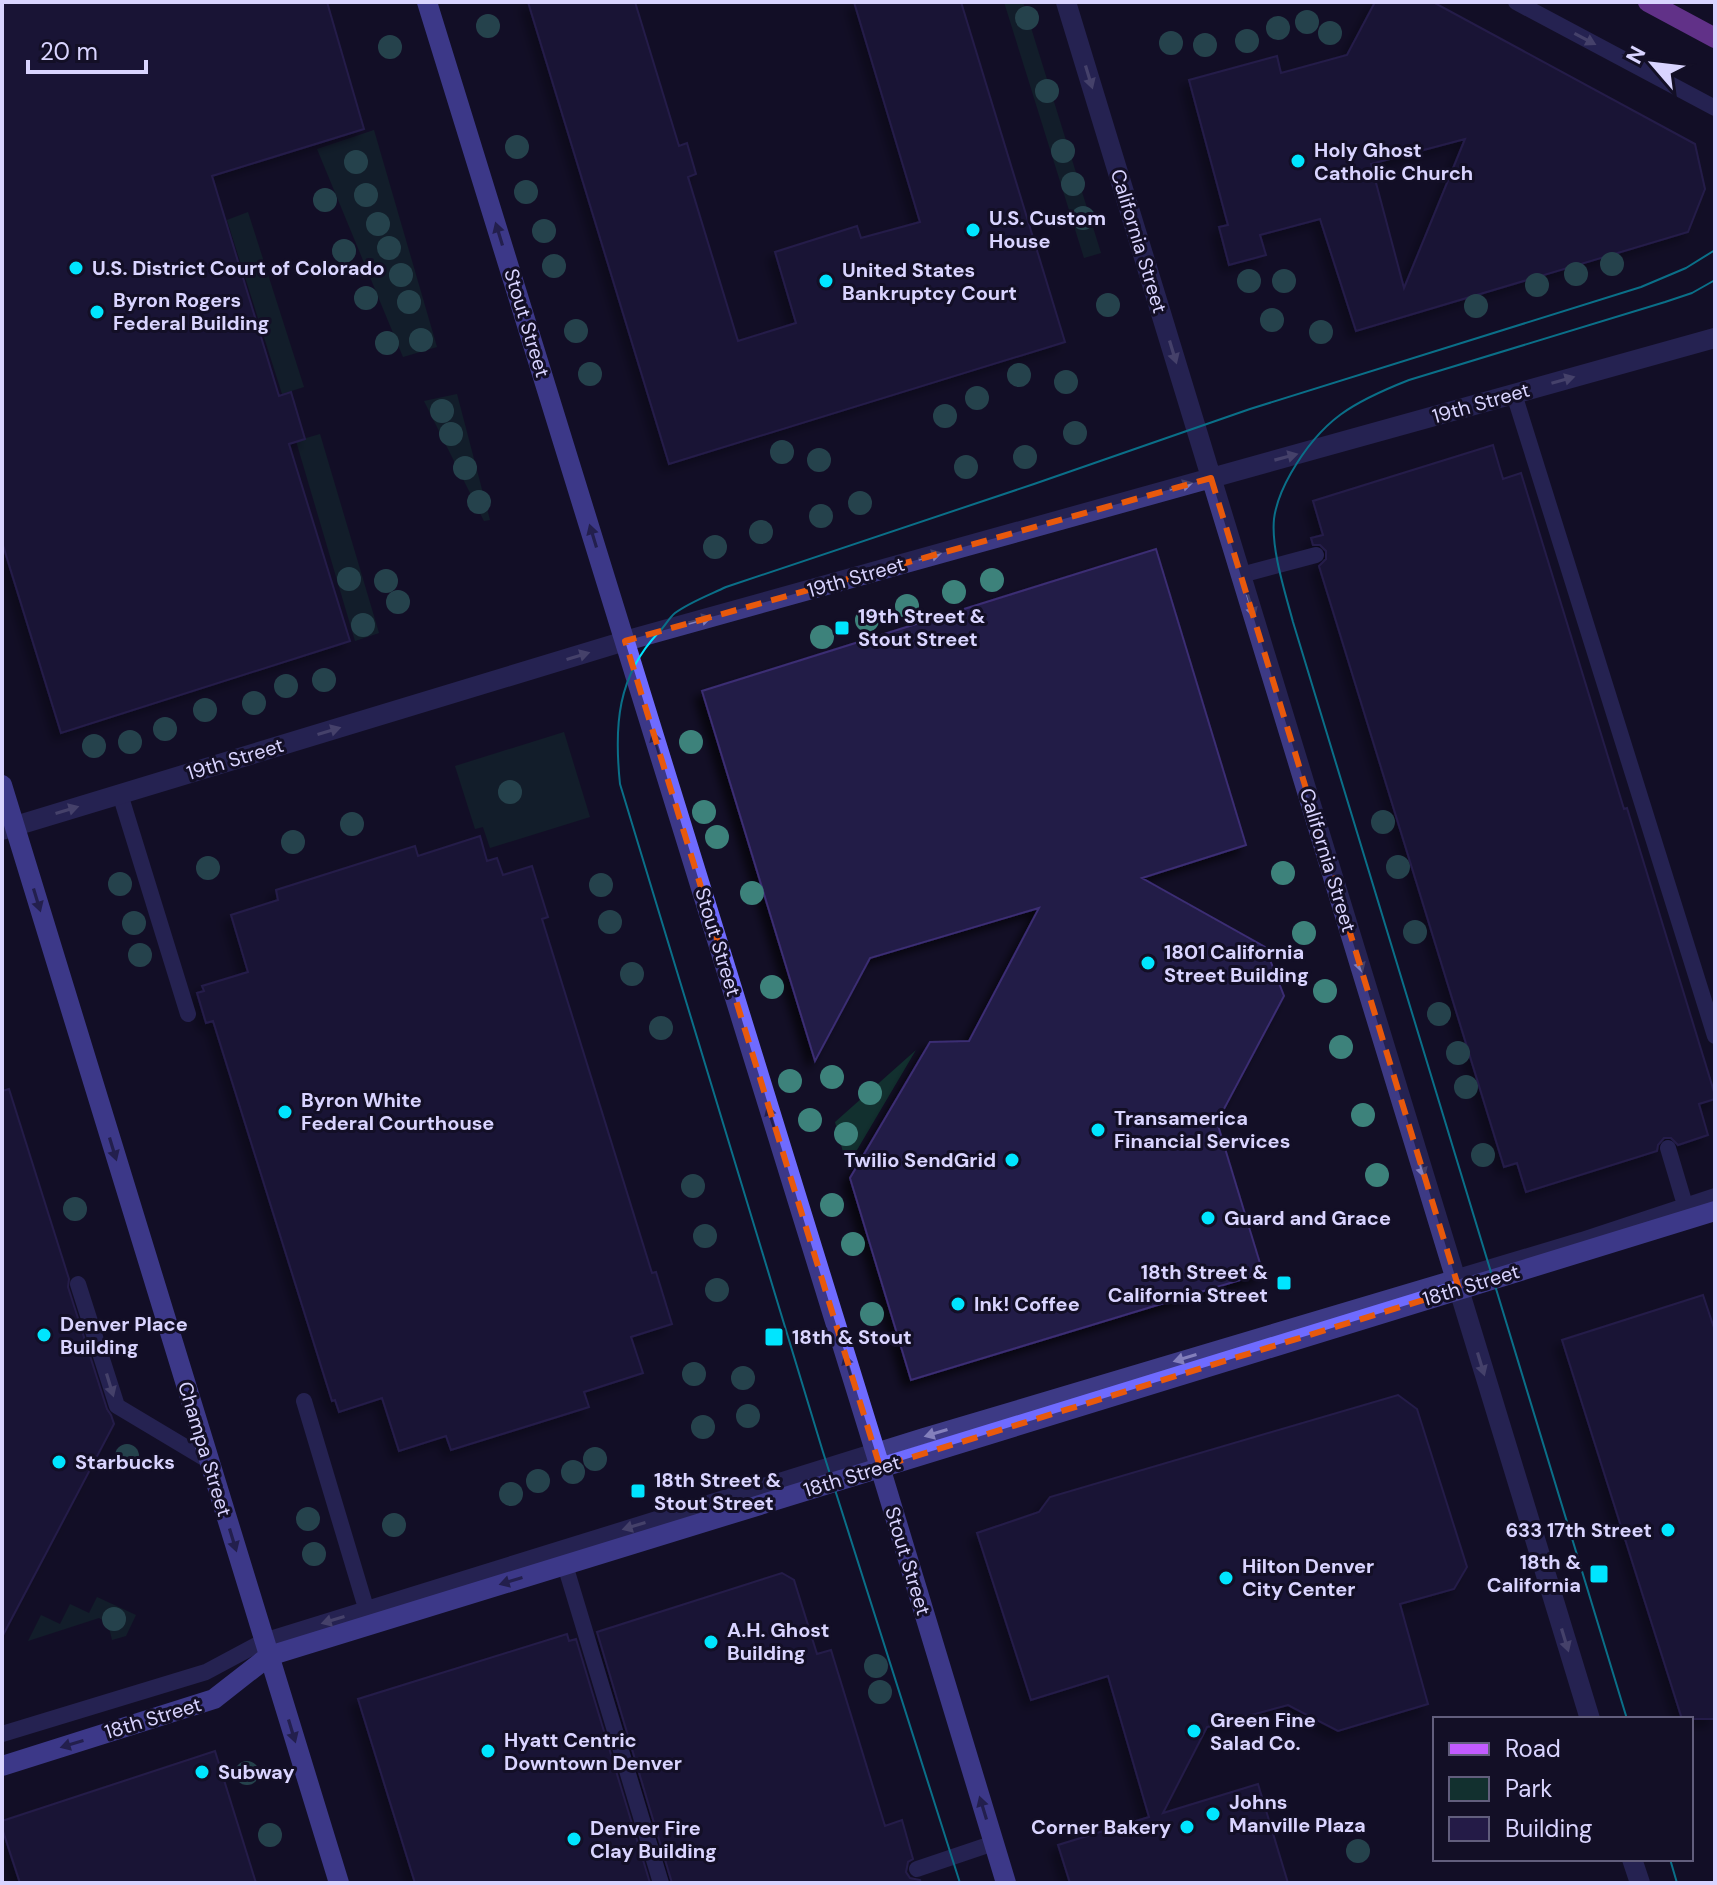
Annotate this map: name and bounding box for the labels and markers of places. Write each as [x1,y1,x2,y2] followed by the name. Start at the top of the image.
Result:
[1314,137,1473,186] place label: Holy Ghost Catholic Church
[1289,152,1307,170] marker: Holy Ghost Catholic Church
[989,205,1106,254] place label: U.S. Custom House
[964,221,982,239] marker: U.S. Custom House
[92,255,385,281] place label: U.S. District Court of Colorado
[842,257,1017,306] place label: United States Bankruptcy Court
[67,259,85,277] marker: U.S. District Court of Colorado
[817,272,835,290] marker: United States Bankruptcy Court
[113,287,270,336] place label: Byron Rogers Federal Building
[88,303,106,321] marker: Byron Rogers Federal Building
[858,603,986,652] place label: 19th Street & Stout Street
[833,619,851,637] marker: 19th Street & Stout Street
[1164,939,1309,988] place label: 1801 California Street Building
[1139,954,1157,972] marker: 1801 California Street Building
[301,1087,494,1136] place label: Byron White Federal Courthouse
[276,1103,294,1121] marker: Byron White Federal Courthouse
[1114,1105,1290,1154] place label: Transamerica Financial Services
[1089,1121,1107,1139] marker: Transamerica Financial Services
[844,1147,996,1173] place label: Twilio SendGrid
[1003,1151,1021,1169] marker: Twilio SendGrid
[1224,1205,1391,1231] place label: Guard and Grace
[1199,1209,1217,1227] marker: Guard and Grace
[1108,1259,1268,1308] place label: 18th Street & California Street
[1275,1274,1293,1292] marker: 18th Street & California Street
[974,1291,1080,1317] place label: Ink! Coffee
[949,1295,967,1313] marker: Ink! Coffee
[60,1311,188,1360] place label: Denver Place Building
[792,1324,912,1350] place label: 18th & Stout
[35,1326,53,1344] marker: Denver Place Building
[763,1326,785,1348] marker: 18th & Stout
[75,1449,175,1475] place label: Starbucks
[50,1453,68,1471] marker: Starbucks
[654,1467,782,1516] place label: 18th Street & Stout Street
[629,1482,647,1500] marker: 18th Street & Stout Street
[1505,1517,1652,1543] place label: 633 17th Street
[1659,1521,1677,1539] marker: 633 17th Street
[1487,1549,1581,1598] place label: 18th & California
[1242,1553,1374,1602] place label: Hilton Denver City Center
[1588,1563,1610,1585] marker: 18th & California
[1217,1569,1235,1587] marker: Hilton Denver City Center
[727,1617,829,1666] place label: A.H. Ghost Building
[702,1633,720,1651] marker: A.H. Ghost Building
[1210,1707,1316,1756] place label: Green Fine Salad Co.
[1185,1722,1203,1740] marker: Green Fine Salad Co.
[504,1727,682,1776] place label: Hyatt Centric Downtown Denver
[479,1742,497,1760] marker: Hyatt Centric Downtown Denver
[218,1759,294,1785] place label: Subway
[193,1763,211,1781] marker: Subway
[1229,1789,1366,1838] place label: Johns Manville Plaza
[1204,1805,1222,1823] marker: Johns Manville Plaza
[1031,1814,1171,1840] place label: Corner Bakery
[590,1815,717,1864] place label: Denver Fire Clay Building
[1178,1818,1196,1836] marker: Corner Bakery
[565,1830,583,1848] marker: Denver Fire Clay Building

